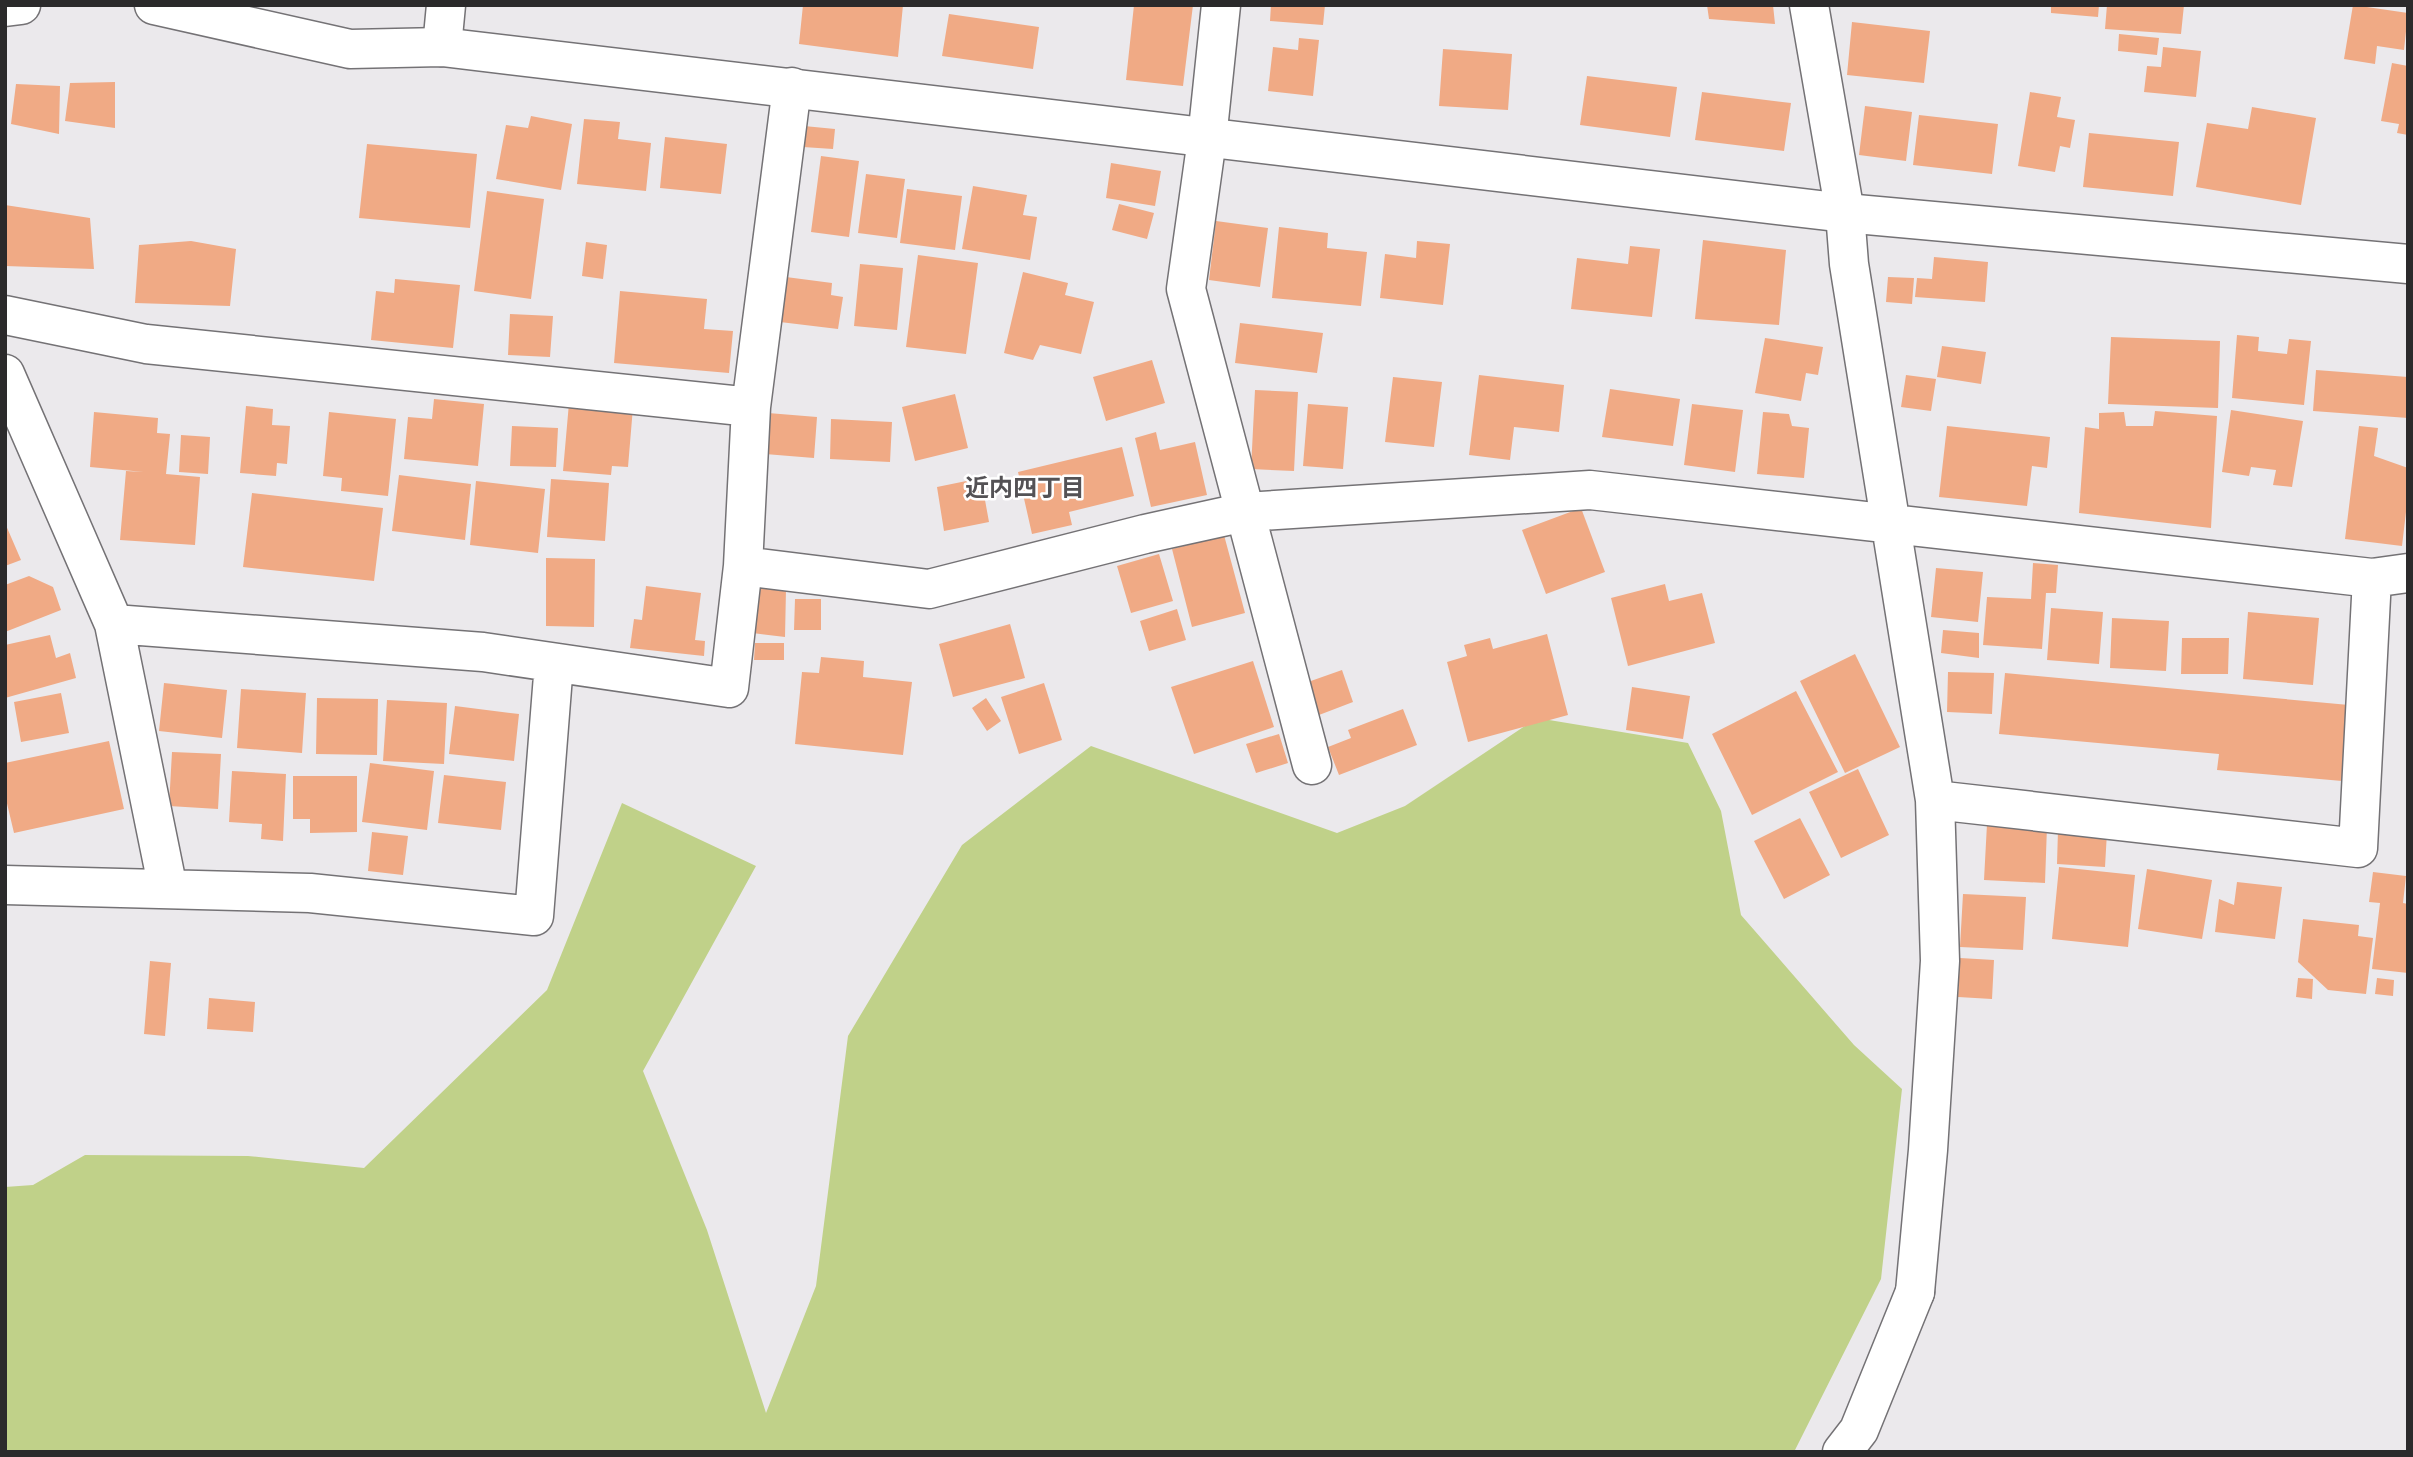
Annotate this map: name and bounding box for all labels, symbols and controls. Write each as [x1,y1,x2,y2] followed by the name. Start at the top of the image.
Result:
[965,474,1085,501] district label: 近内四丁目

